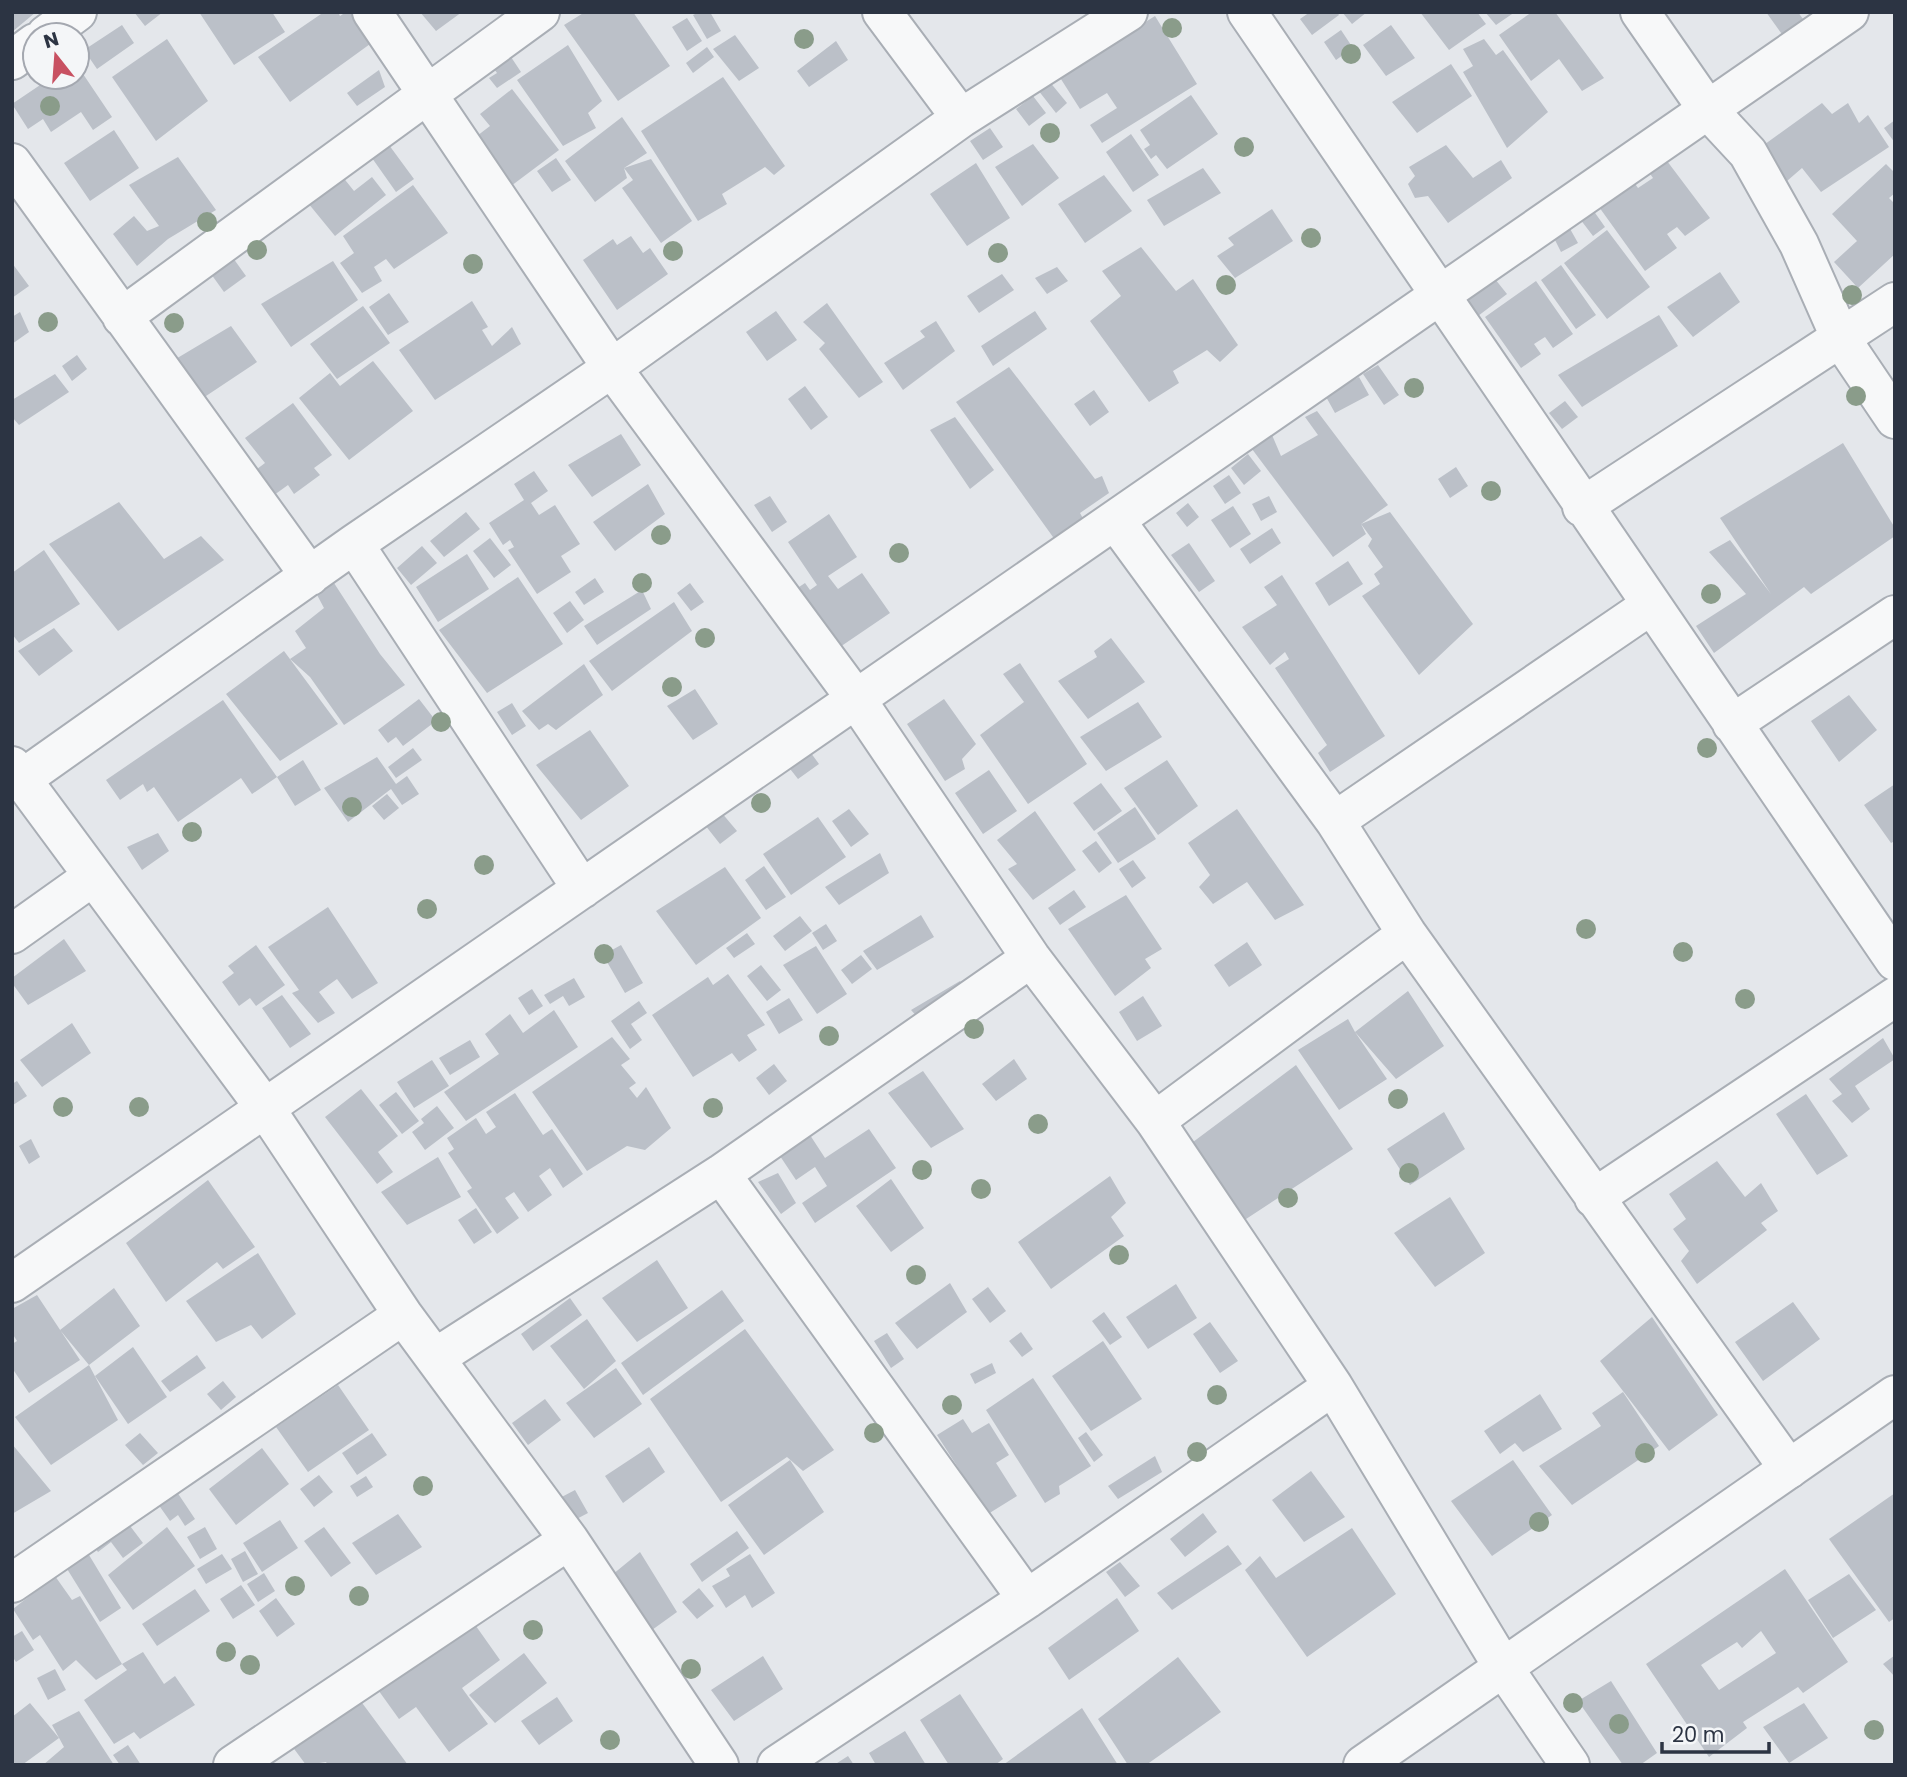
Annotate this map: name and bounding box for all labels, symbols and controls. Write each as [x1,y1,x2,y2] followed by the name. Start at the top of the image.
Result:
[21,21,91,91] north arrow
[40,25,62,55] text: N
[1662,1710,1769,1754] scale bar
[1672,1720,1725,1749] text: 20 m

